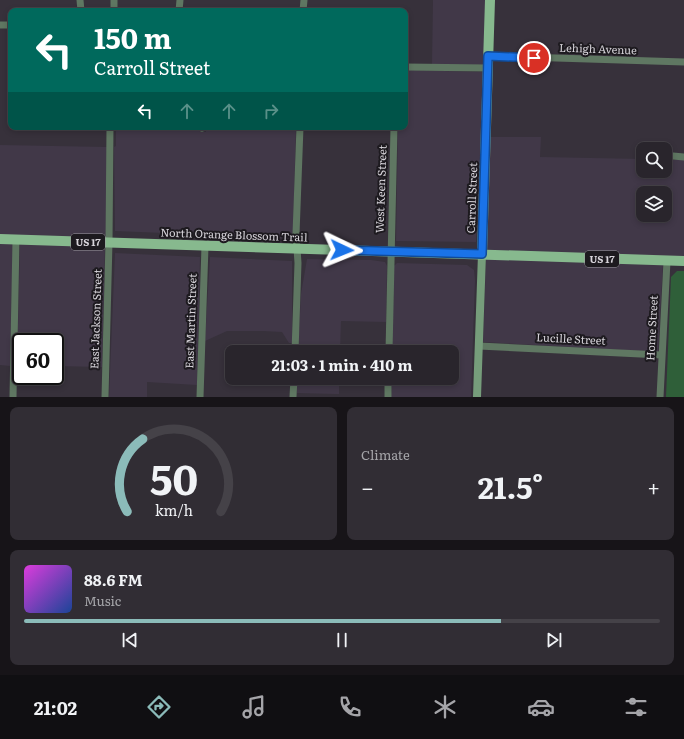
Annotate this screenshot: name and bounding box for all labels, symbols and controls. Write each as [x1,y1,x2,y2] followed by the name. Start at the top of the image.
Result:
[94,16,172,58] text: 150 m
[28,24,80,76] icon: left
[559,39,637,57] street label: Lehigh Avenue
[517,41,551,75] pin
[523,47,545,69] icon: arrive
[94,54,210,81] text: Carroll Street
[134,100,156,122] icon: left
[176,100,198,122] icon: ahead
[218,100,240,122] icon: ahead
[260,100,282,122] icon: right
[636,142,672,222] map controls
[636,142,672,178] button: search
[370,144,390,233] street label: West Keen Street
[462,162,480,234] street label: Carroll Street
[636,186,672,222] button: layers
[160,223,308,245] street label: North Orange Blossom Trail
[321,229,363,271] position arrow
[71,234,105,250] road number: US 17
[585,251,619,267] road number: US 17
[85,268,105,369] street label: East Jackson Street
[180,273,200,369] street label: East Martin Street
[641,294,661,361] street label: Home Street
[536,328,607,348] street label: Lucille Street
[12,333,64,385] speed limit sign: 60
[272,353,412,376] text: 21:03 · 1 min · 410 m
[149,445,198,507] text: 50
[361,445,410,464] text: Climate
[478,464,543,508] text: 21.5°
[361,470,374,503] text: −
[647,470,660,503] text: +
[154,498,193,519] text: km/h
[84,568,143,591] text: 88.6 FM
[84,591,121,610] text: Music
[119,629,141,651] icon: previous
[331,629,353,651] icon: pause
[543,629,565,651] icon: next
[145,693,173,721] icon: directions
[240,693,268,721] icon: music
[336,693,364,721] icon: phone
[431,693,459,721] icon: climate
[527,693,555,721] icon: car
[622,693,650,721] icon: filters
[34,694,77,721] text: 21:02

